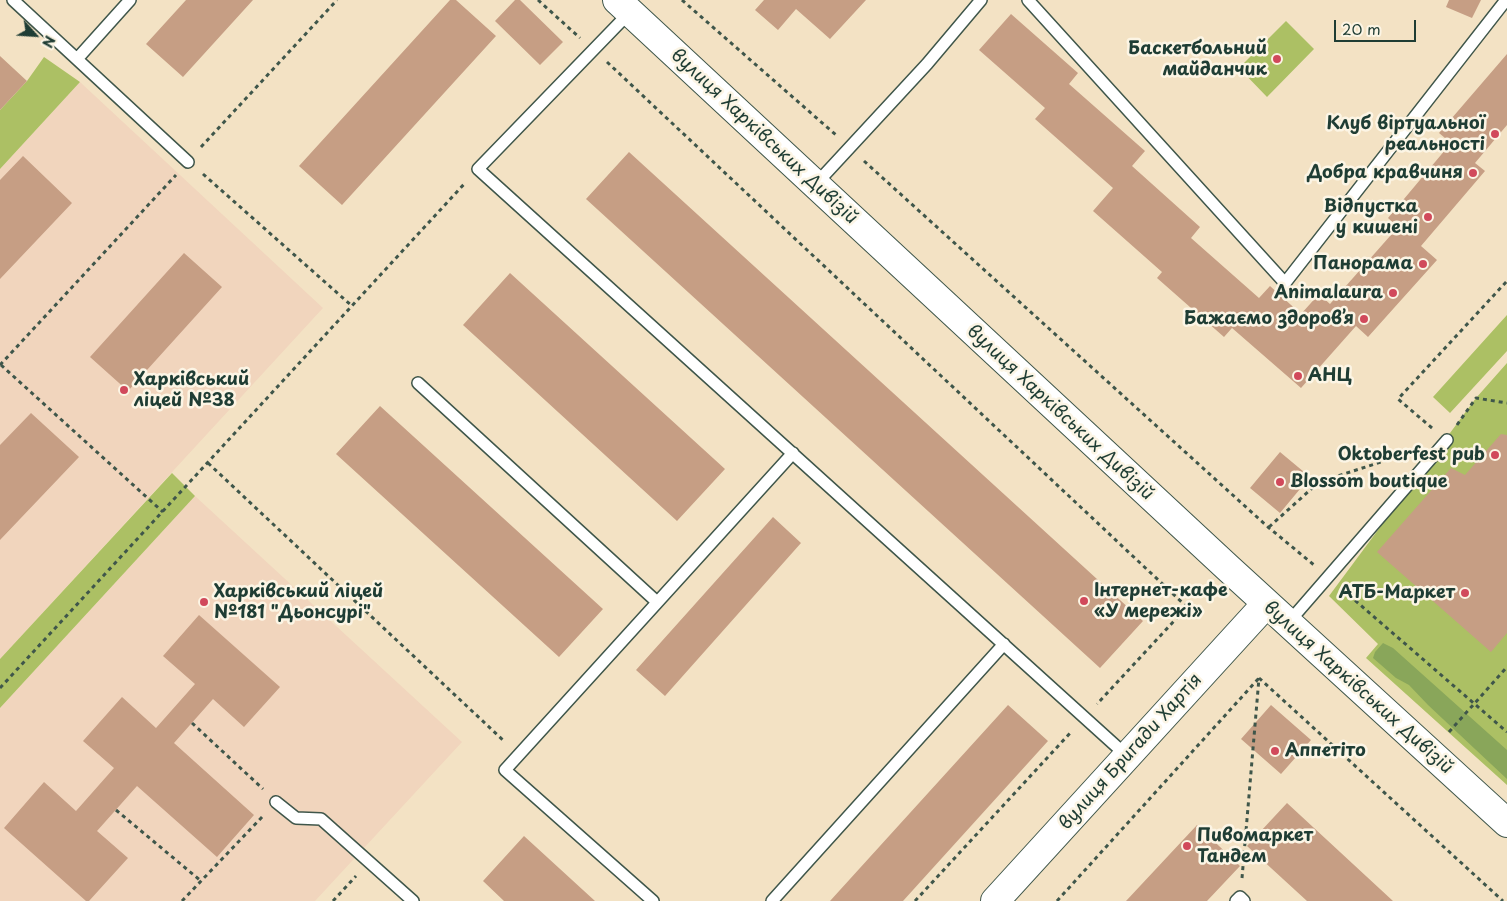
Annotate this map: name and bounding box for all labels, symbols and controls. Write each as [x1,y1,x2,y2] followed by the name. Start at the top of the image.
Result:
[10,10,60,60] north arrow
[1337,10,1420,42] scale bar
[1342,17,1381,40] text: 20 m
[37,32,61,51] text: N
[1128,38,1267,80] place label: Баскетбольний майданчик
[666,45,862,229] street label: вулиця Харківських Дивізій
[1271,53,1283,65] marker: Баскетбольний майданчик
[1326,113,1485,156] place label: Клуб віртуальної реальності
[1489,128,1501,140] marker: Клуб віртуальної реальності
[1307,162,1463,184] place label: Добра кравчиня
[1467,167,1479,179] marker: Добра кравчиня
[1324,196,1418,238] place label: Відпустка у кишені
[1422,211,1434,223] marker: Відпустка у кишені
[1313,253,1413,275] place label: Панорама
[1417,258,1429,270] marker: Панорама
[1274,282,1383,304] place label: Animalaura
[1387,287,1399,299] marker: Animalaura
[1184,308,1354,330] place label: Бажаємо здоровʼя
[1358,313,1370,325] marker: Бажаємо здоровʼя
[962,321,1158,505] street label: вулиця Харківських Дивізій
[1308,365,1352,387] place label: АНЦ
[134,369,249,412] place label: Харківський ліцей №38
[1292,370,1304,382] marker: АНЦ
[118,384,130,396] marker: Харківський ліцей №38
[1338,444,1485,466] place label: Oktoberfest pub
[1489,449,1501,461] marker: Oktoberfest pub
[1290,471,1448,493] place label: Blossom boutique
[1274,476,1286,488] marker: Blossom boutique
[1094,580,1228,622] place label: Інтернет-кафе «У мережі»
[214,581,383,624] place label: Харківський ліцей №181 "Дьонсурі"
[1339,582,1455,604] place label: АТБ-Маркет
[1459,587,1471,599] marker: АТБ-Маркет
[1078,595,1090,607] marker: Інтернет-кафе «У мережі»
[198,596,210,608] marker: Харківський ліцей №181 "Дьонсурі"
[1259,597,1457,779] street label: вулиця Харківських Дивізій
[1055,669,1207,835] street label: вулиця Бригади Хартія
[1285,740,1366,762] place label: Аппетіто
[1269,745,1281,757] marker: Аппетіто
[1197,825,1313,868] place label: Пивомаркет Тандем
[1181,840,1193,852] marker: Пивомаркет Тандем

